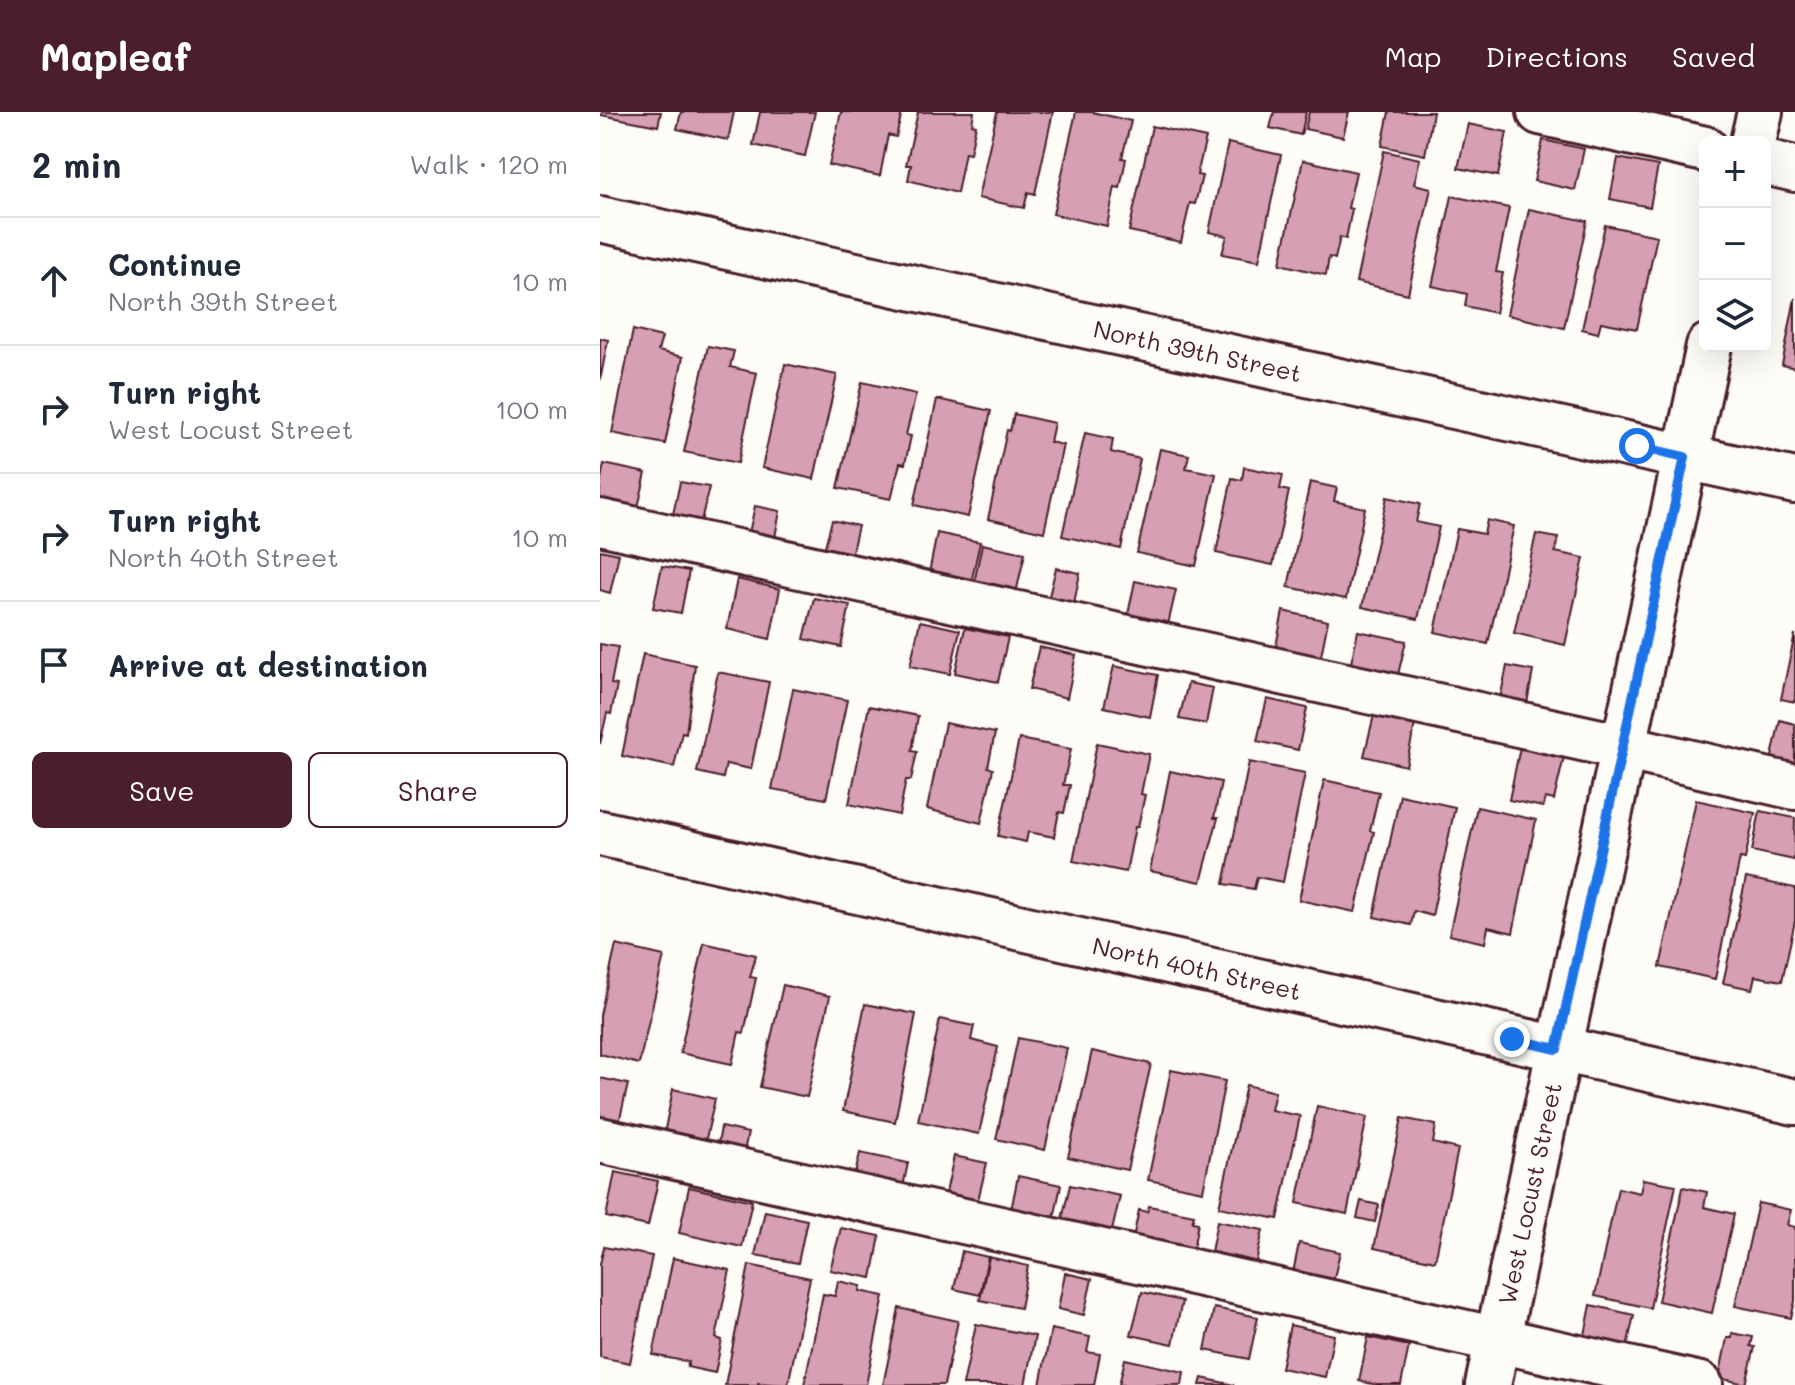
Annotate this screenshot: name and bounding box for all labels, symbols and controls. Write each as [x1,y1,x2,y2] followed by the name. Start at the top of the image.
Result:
[40,31,191,81] text: Mapleaf
[1385,38,1442,74] text: Map
[1486,38,1628,74] text: Directions
[1672,38,1755,74] text: Saved
[1699,136,1771,352] map controls
[1699,136,1771,208] button: +
[32,142,121,187] text: 2 min
[409,147,568,181] text: Walk · 120 m
[1699,208,1771,280] button: −
[108,244,241,284] text: Continue
[32,259,76,303] icon: ahead
[511,264,568,298] text: 10 m
[1699,280,1771,352] button: layers
[108,284,338,318] text: North 39th Street
[1091,312,1305,388] street label: North 39th Street
[108,372,261,412] text: Turn right
[32,387,76,431] icon: right
[495,392,568,426] text: 100 m
[108,412,353,446] text: West Locust Street
[1619,428,1655,464] route start
[108,500,261,540] text: Turn right
[32,515,76,559] icon: right
[511,520,568,554] text: 10 m
[108,540,339,574] text: North 40th Street
[32,643,76,687] icon: arrive
[108,645,428,685] text: Arrive at destination
[32,752,292,828] button: Save
[308,752,568,828] button: Share
[1090,929,1304,1006] street label: North 40th Street
[1494,1021,1530,1057] route end
[1490,1079,1567,1307] street label: West Locust Street

